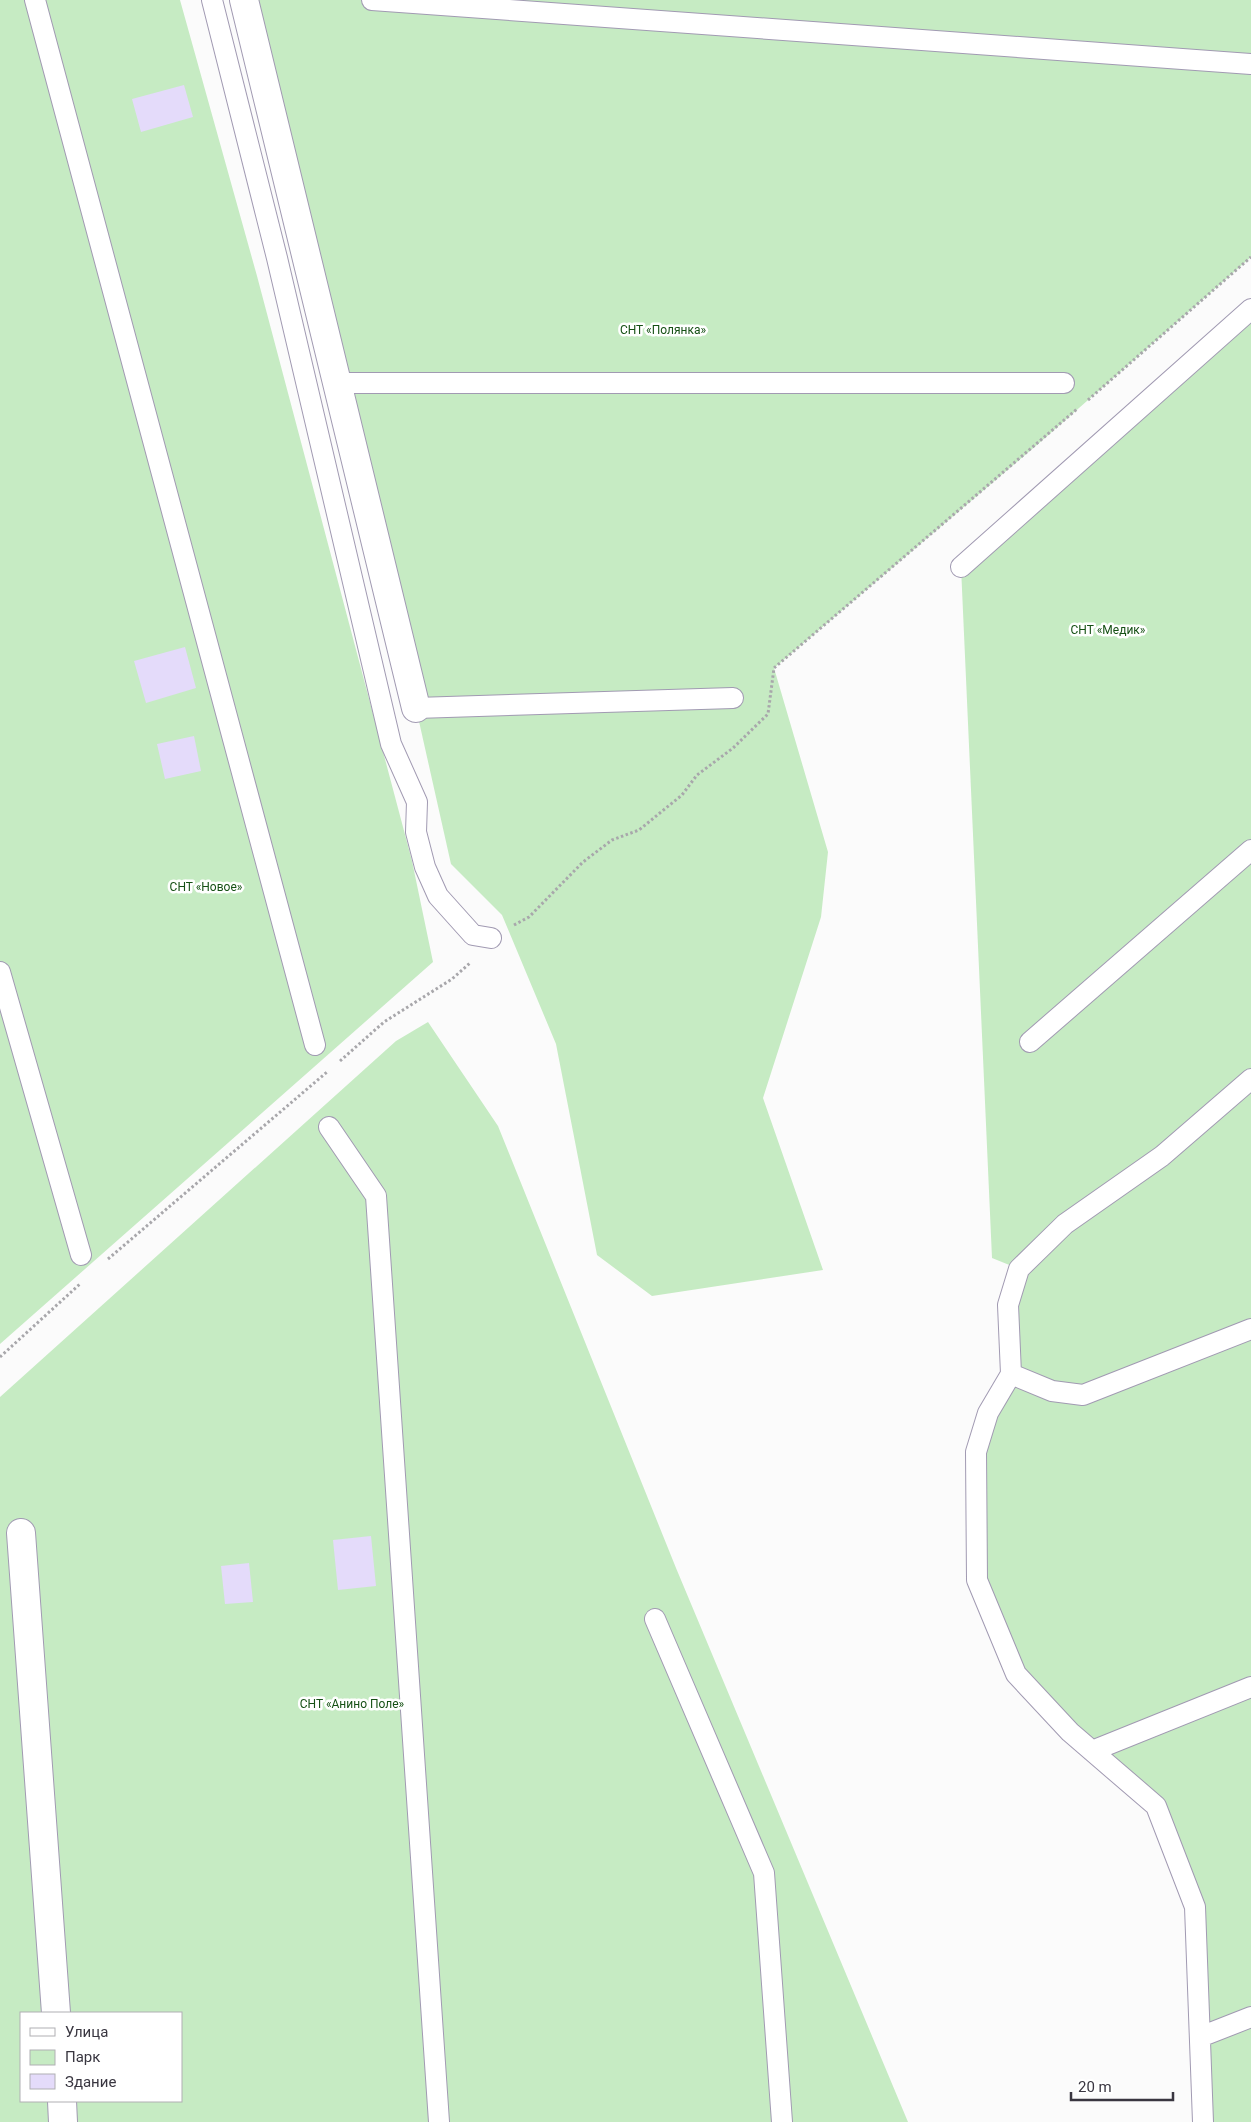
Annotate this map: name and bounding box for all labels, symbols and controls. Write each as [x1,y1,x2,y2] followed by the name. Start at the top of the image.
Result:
[620,323,706,337] park label: СНТ «Полянка»
[1071,623,1146,637] park label: СНТ «Медик»
[170,880,243,894] park label: СНТ «Новое»
[300,1697,405,1711] park label: СНТ «Анино Поле»
[20,2012,182,2102] legend
[65,2023,108,2041] text: Улица
[65,2048,100,2066] text: Парк
[1071,2070,1174,2102] scale bar
[65,2073,116,2091] text: Здание
[1078,2078,1112,2096] text: 20 m

